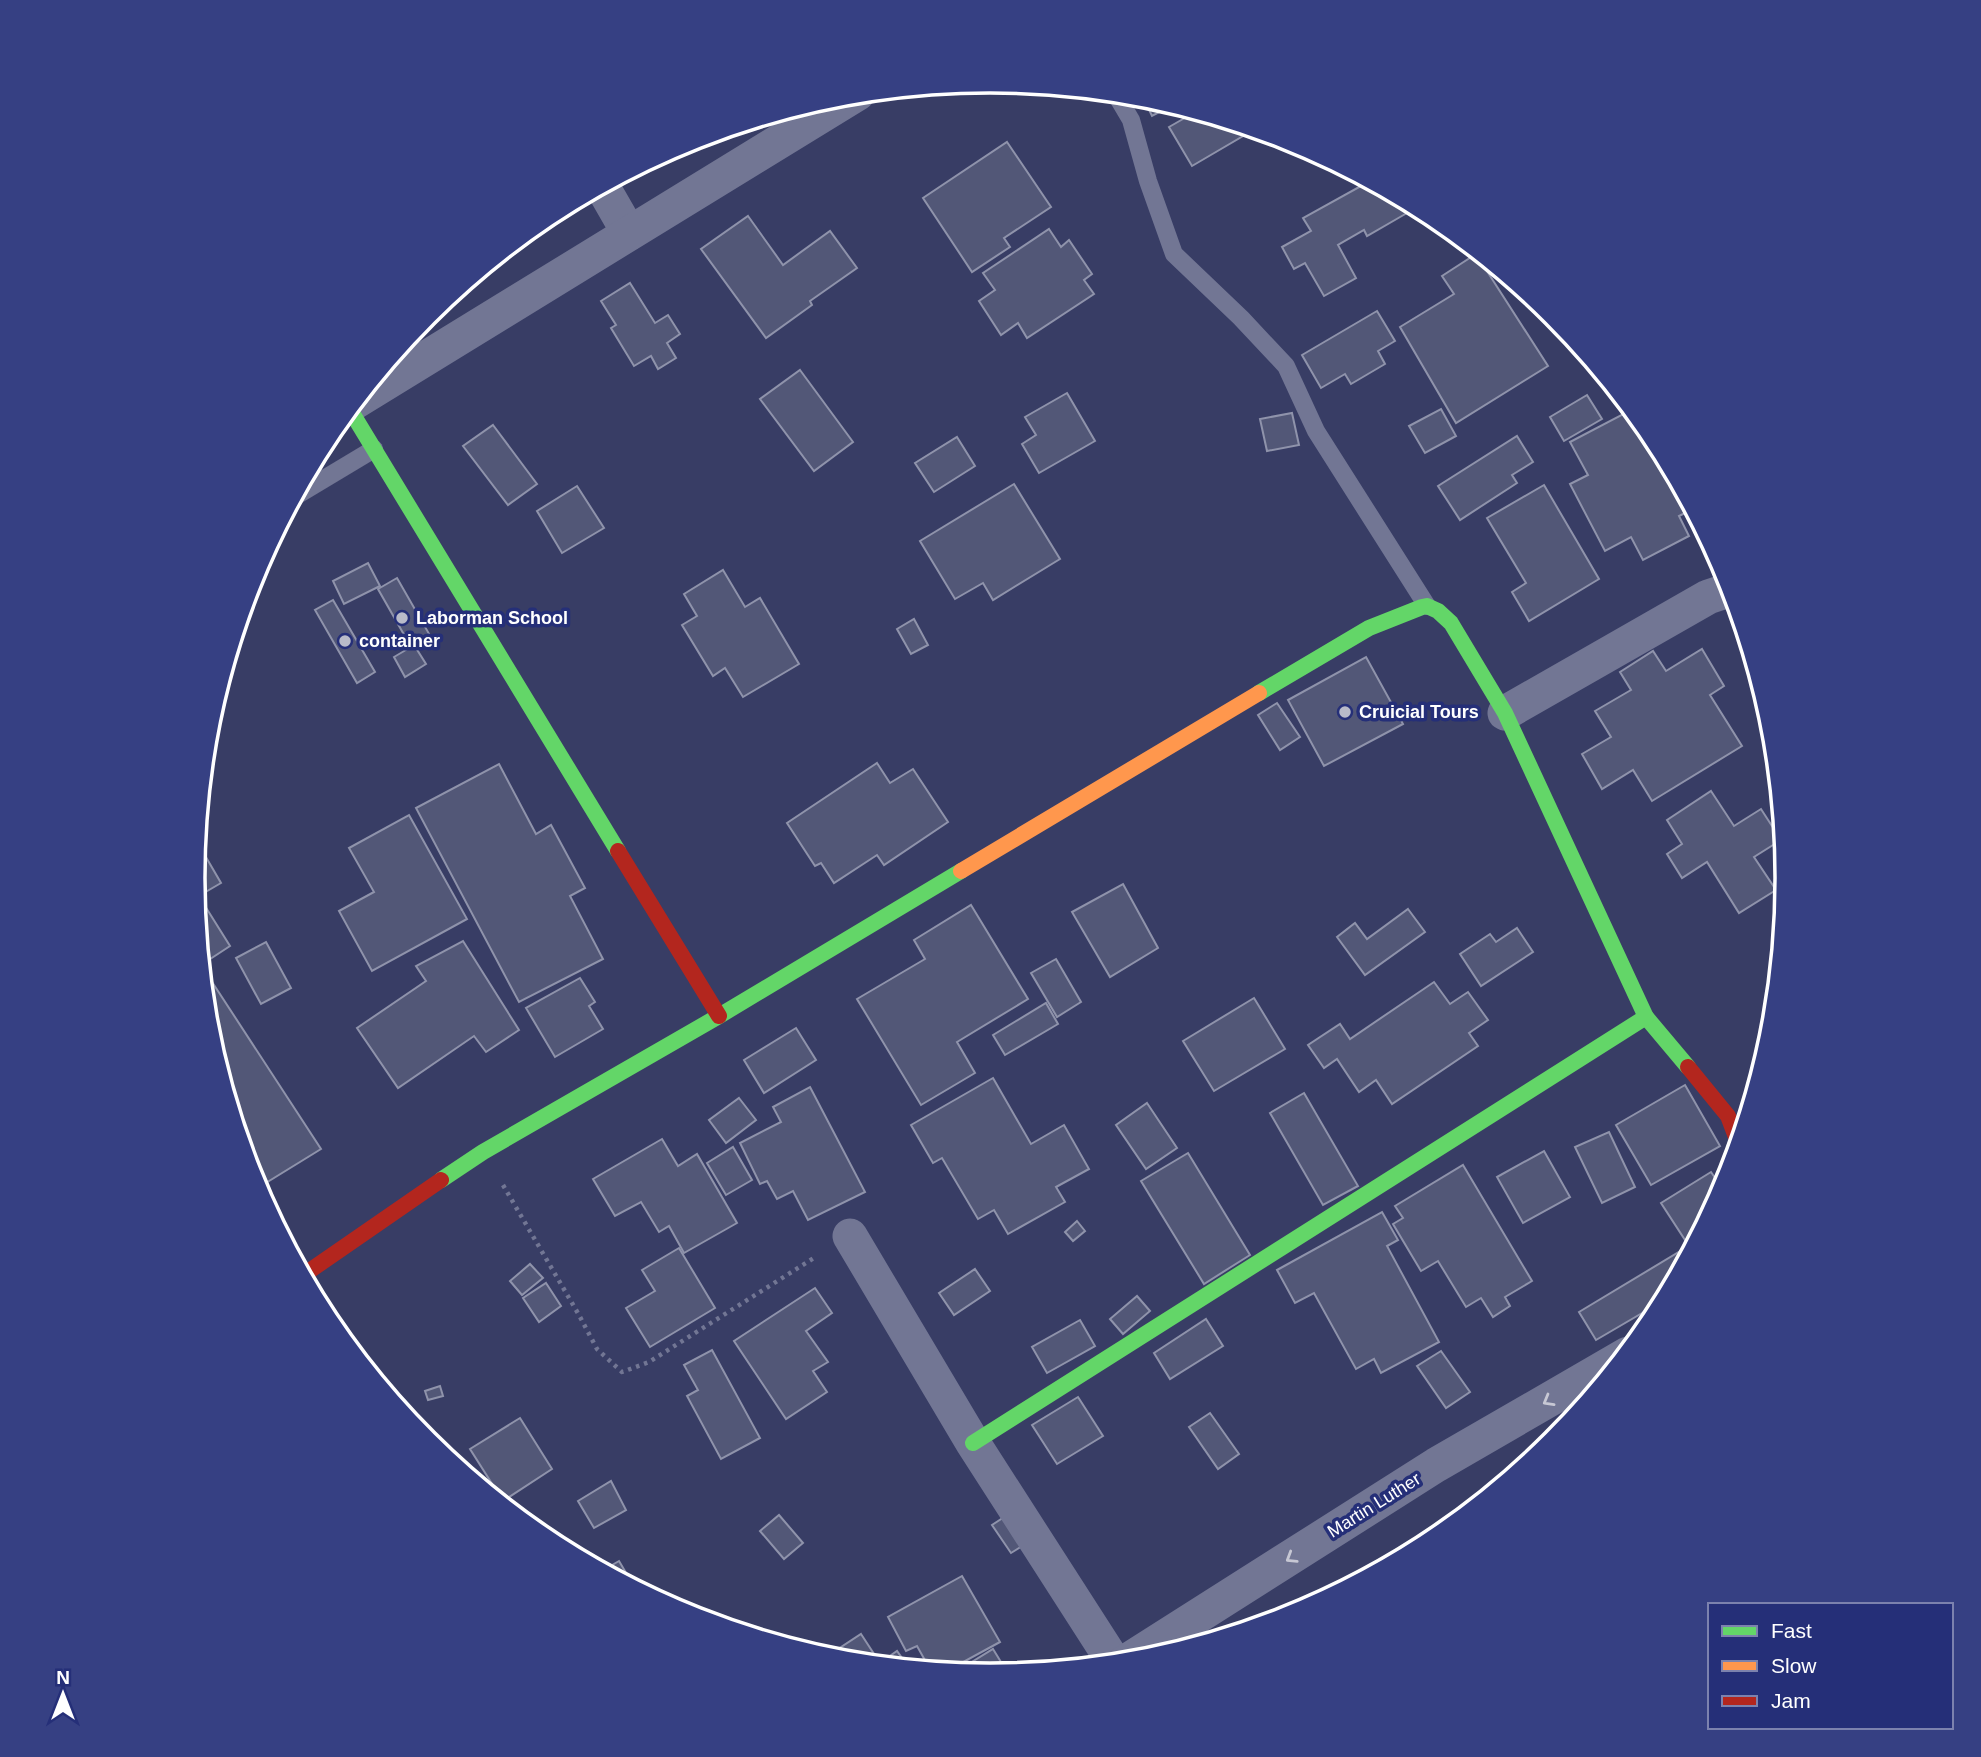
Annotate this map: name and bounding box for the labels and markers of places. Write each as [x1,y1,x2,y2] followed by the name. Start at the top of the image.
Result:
[416,608,568,628] place label: Laborman School
[394,610,410,626] marker: Laborman School
[359,631,440,651] place label: container
[337,633,353,649] marker: container
[1359,702,1479,722] place label: Cruicial Tours
[1337,704,1353,720] marker: Cruicial Tours

